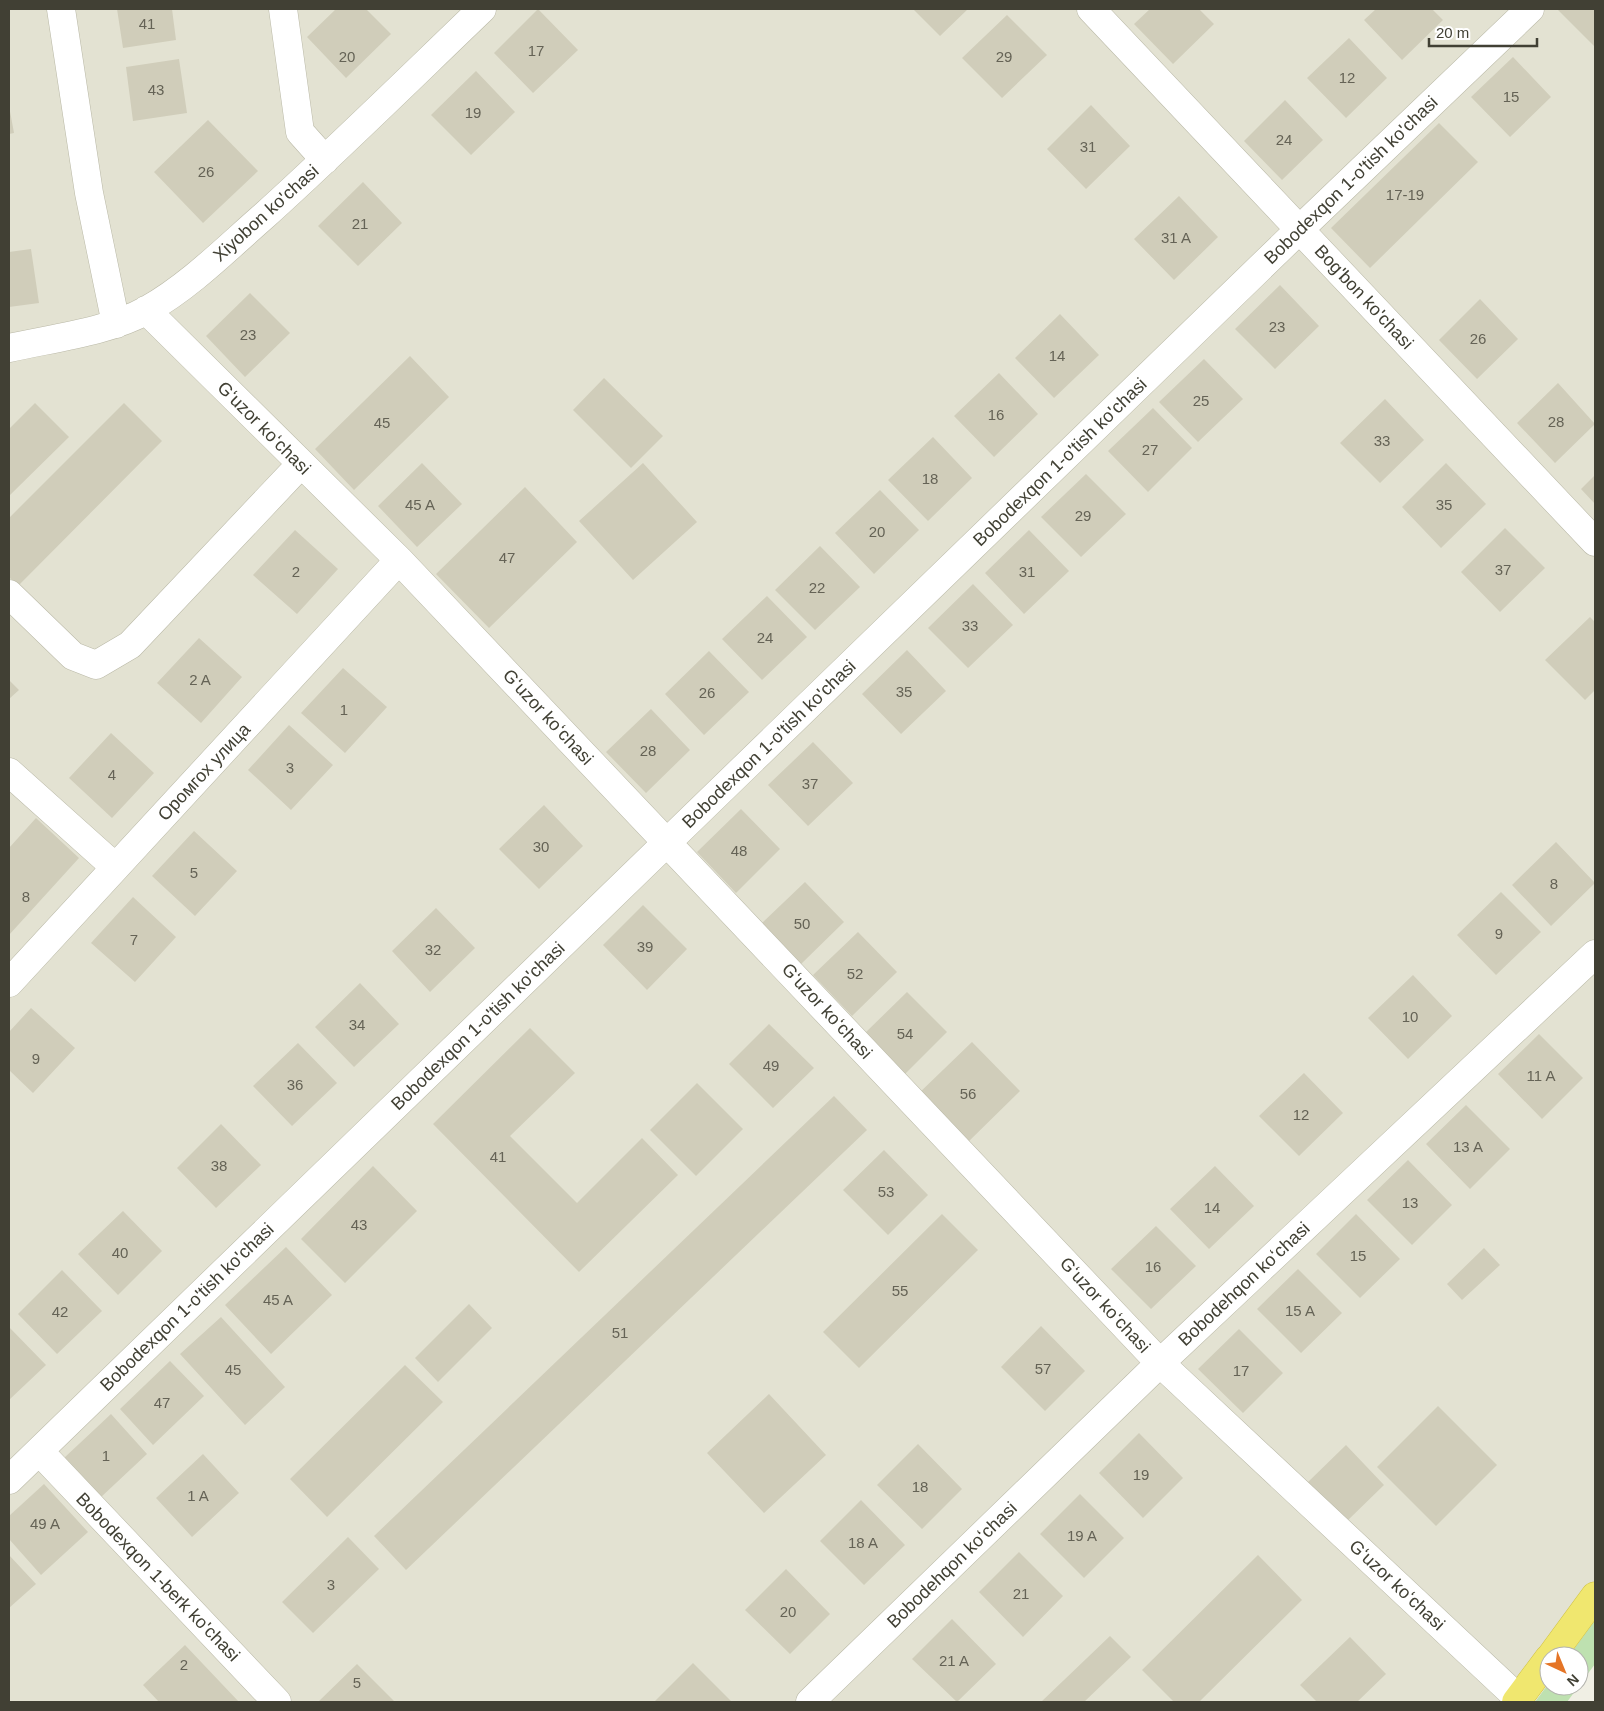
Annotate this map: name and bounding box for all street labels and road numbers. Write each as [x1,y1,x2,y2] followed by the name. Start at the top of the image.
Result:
[1260,92,1442,268] street label: Bobodexqon 1-o'tish ko'chasi
[209,161,323,265] street label: Xiyobon ko'chasi
[1311,241,1417,353] street label: Bog'bon ko'chasi
[969,374,1151,550] street label: Bobodexqon 1-o'tish ko'chasi
[213,377,315,479] street label: Gʻuzor koʻchasi
[678,656,860,832] street label: Bobodexqon 1-o'tish ko'chasi
[499,665,597,769] street label: Gʻuzor koʻchasi
[154,718,255,825] street label: Оромгох улица
[387,938,569,1114] street label: Bobodexqon 1-o'tish ko'chasi
[778,959,876,1063] street label: Gʻuzor koʻchasi
[1174,1218,1314,1350] street label: Bobodehqon koʻchasi
[96,1219,278,1395] street label: Bobodexqon 1-o'tish ko'chasi
[1056,1253,1154,1357] street label: Gʻuzor koʻchasi
[72,1489,244,1665] street label: Bobodexqon 1-berk ko'chasi
[883,1498,1021,1632] street label: Bobodehqon koʻchasi
[1345,1536,1449,1634] street label: Gʻuzor koʻchasi

